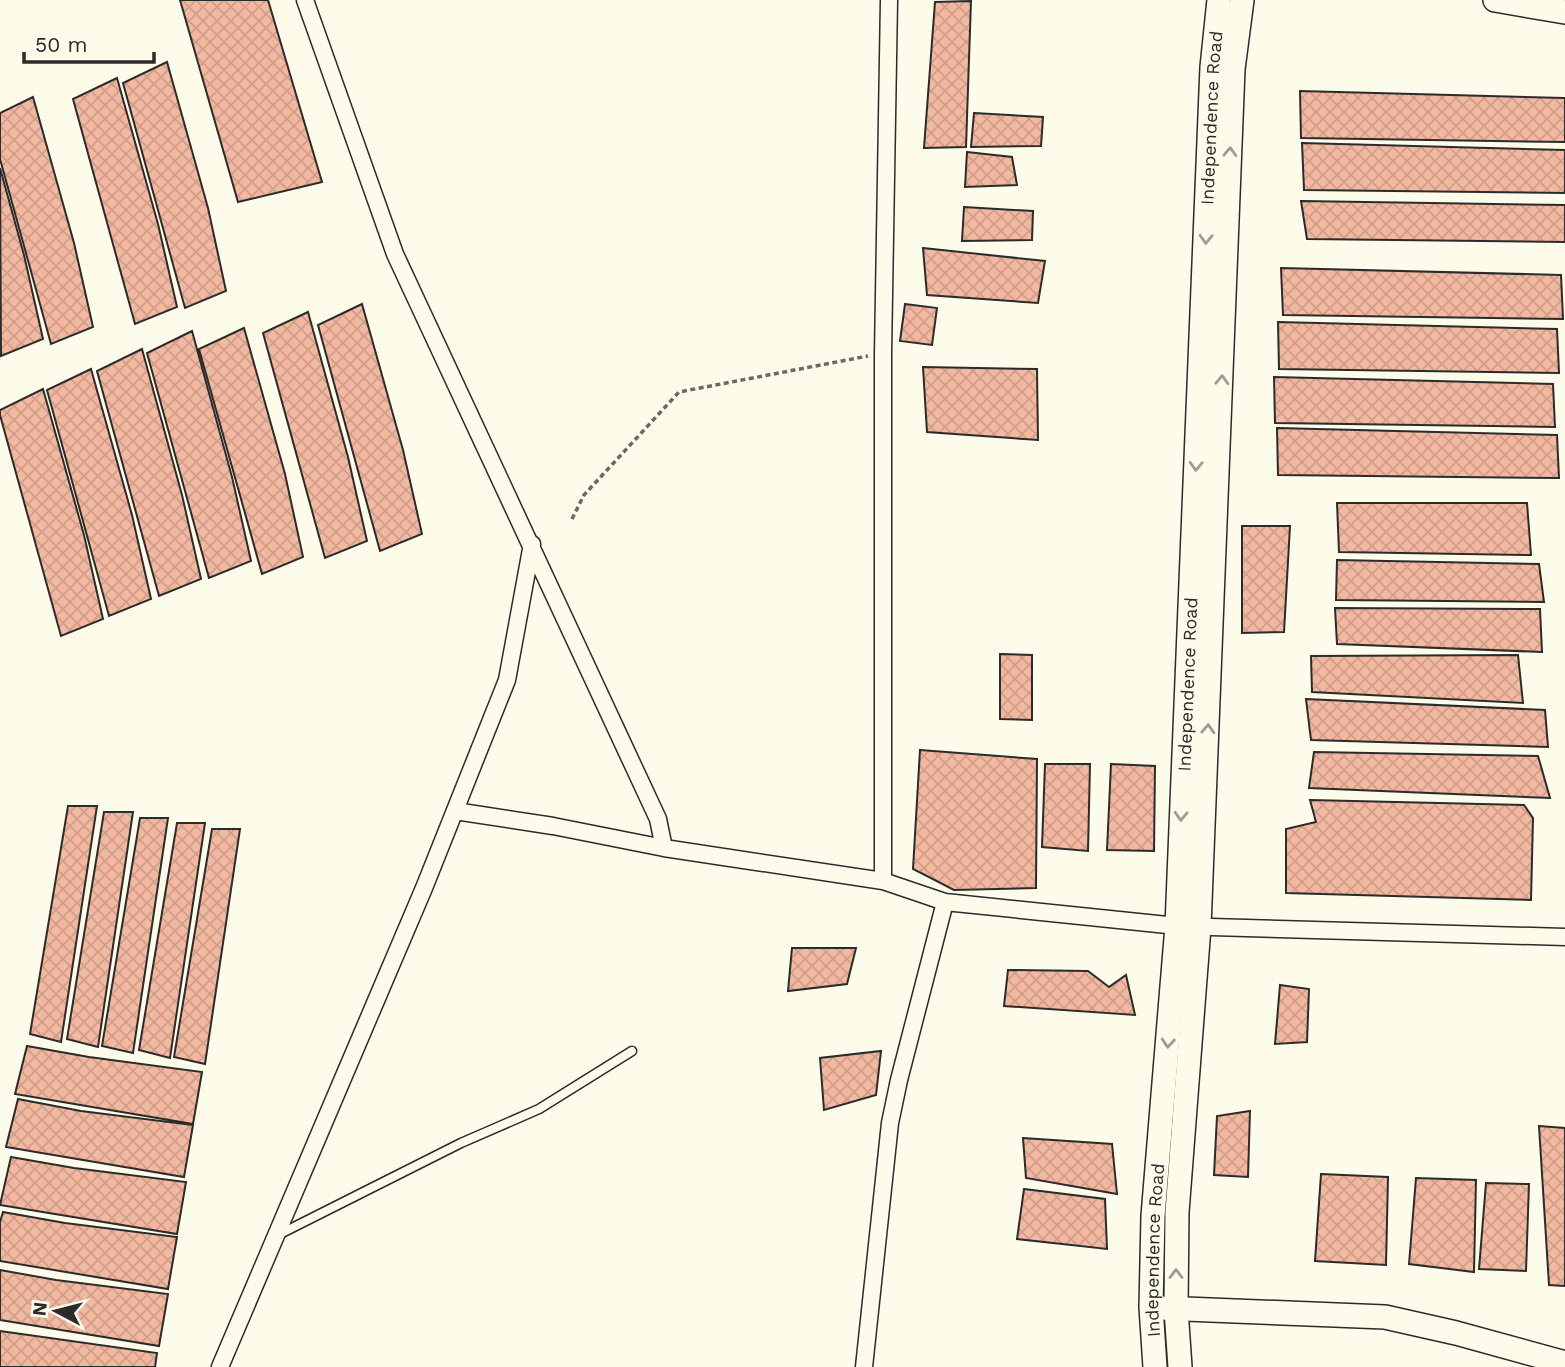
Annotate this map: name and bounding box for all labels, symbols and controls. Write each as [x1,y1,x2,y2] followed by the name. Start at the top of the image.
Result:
[24,21,154,65] scale bar
[1196,30,1226,205] street label: Independence Road
[35,32,87,57] text: 50 m
[1222,147,1237,158] one-way arrow
[1198,234,1213,245] one-way arrow
[1214,374,1229,385] one-way arrow
[1189,461,1204,472] one-way arrow
[1173,597,1201,772] street label: Independence Road
[1201,724,1216,735] one-way arrow
[1174,811,1189,822] one-way arrow
[1161,1037,1176,1049] one-way arrow
[1140,1162,1168,1338] street label: Independence Road
[1168,1269,1184,1279] one-way arrow
[21,1276,91,1346] north arrow
[27,1301,52,1317] text: N

